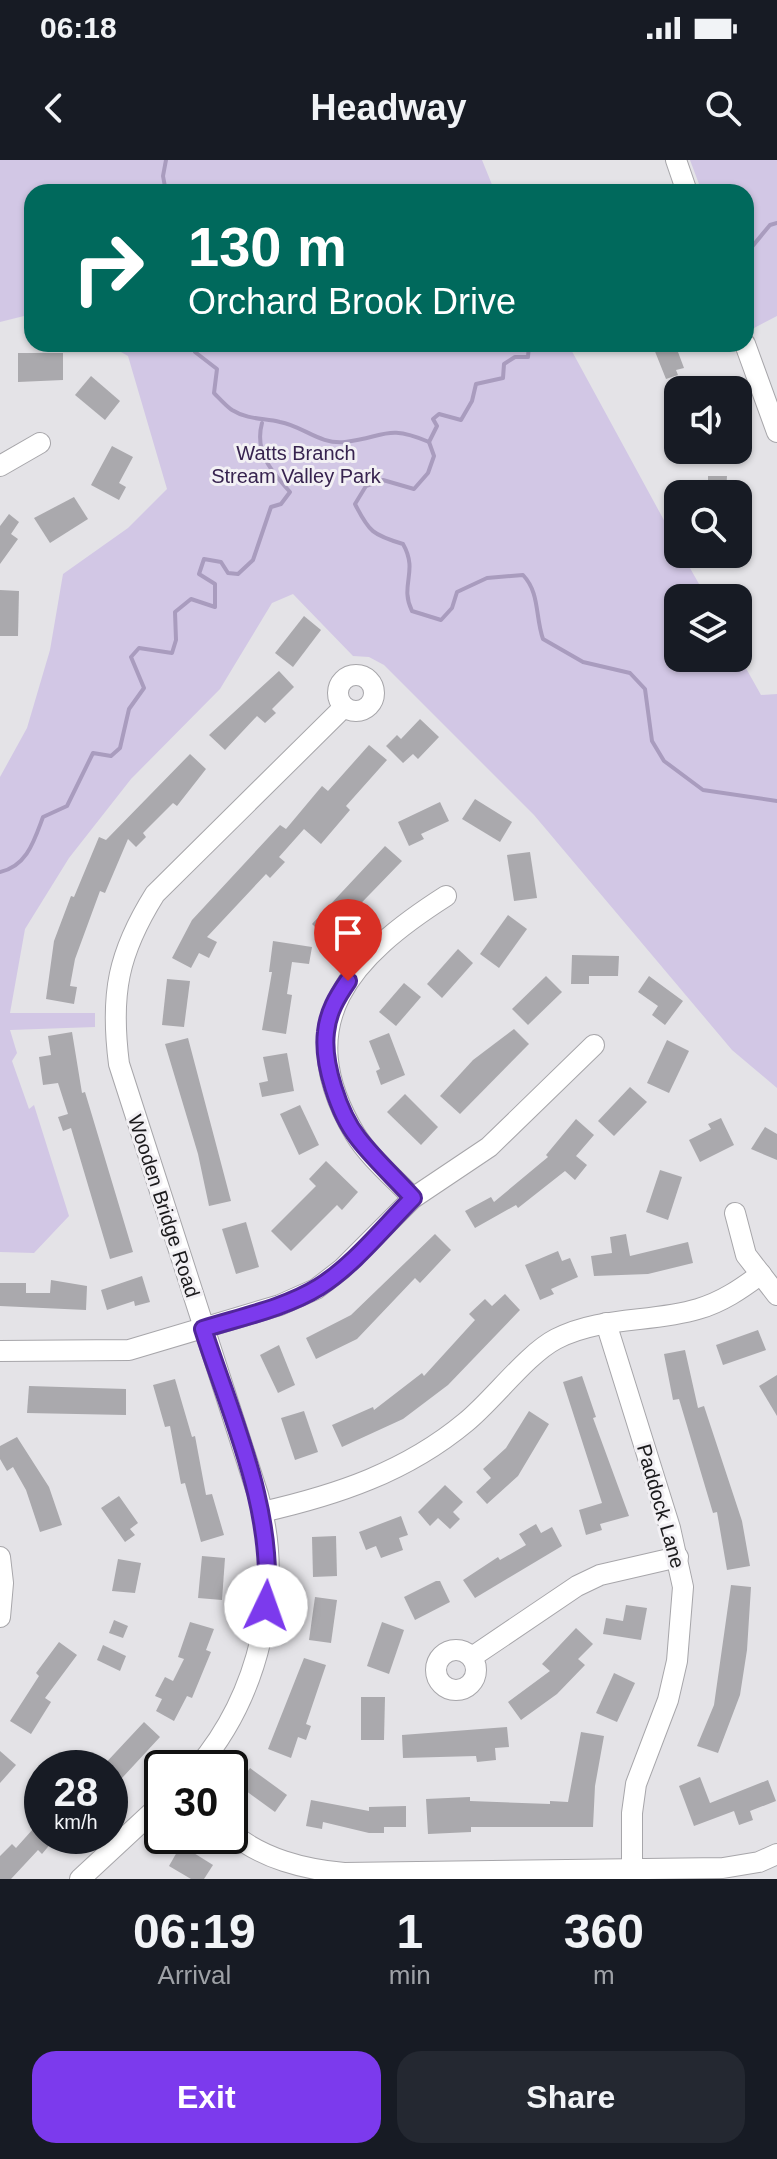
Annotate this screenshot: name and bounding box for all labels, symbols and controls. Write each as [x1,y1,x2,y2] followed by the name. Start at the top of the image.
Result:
[40,11,117,44] text: 06:18
[32,86,76,130] icon: back
[701,86,745,130] icon: search
[310,87,467,128] text: Headway
[188,215,347,278] text: 130 m
[56,216,160,320] icon: right
[188,281,516,322] text: Orchard Brook Drive
[664,376,752,672] map controls
[664,376,752,464] button: sound
[211,442,382,487] park label: Watts Branch Stream Valley Park
[664,480,752,568] button: search
[664,584,752,672] button: layers
[314,899,382,981] pin
[326,911,370,955] icon: arrive
[124,1112,204,1300] street label: Wooden Bridge Road
[633,1441,689,1571] street label: Paddock Lane
[224,1564,308,1648] position arrow
[144,1750,248,1854] speed limit sign: 30
[54,1770,98,1814] text: 28
[54,1811,98,1833] text: km/h
[133,1905,256,1958] text: 06:19
[396,1905,423,1958] text: 1
[564,1905,644,1958] text: 360
[158,1960,231,1990] text: Arrival
[389,1960,431,1990] text: min
[593,1960,615,1990] text: m
[32,2051,381,2143] button: Exit
[397,2051,745,2143] button: Share

